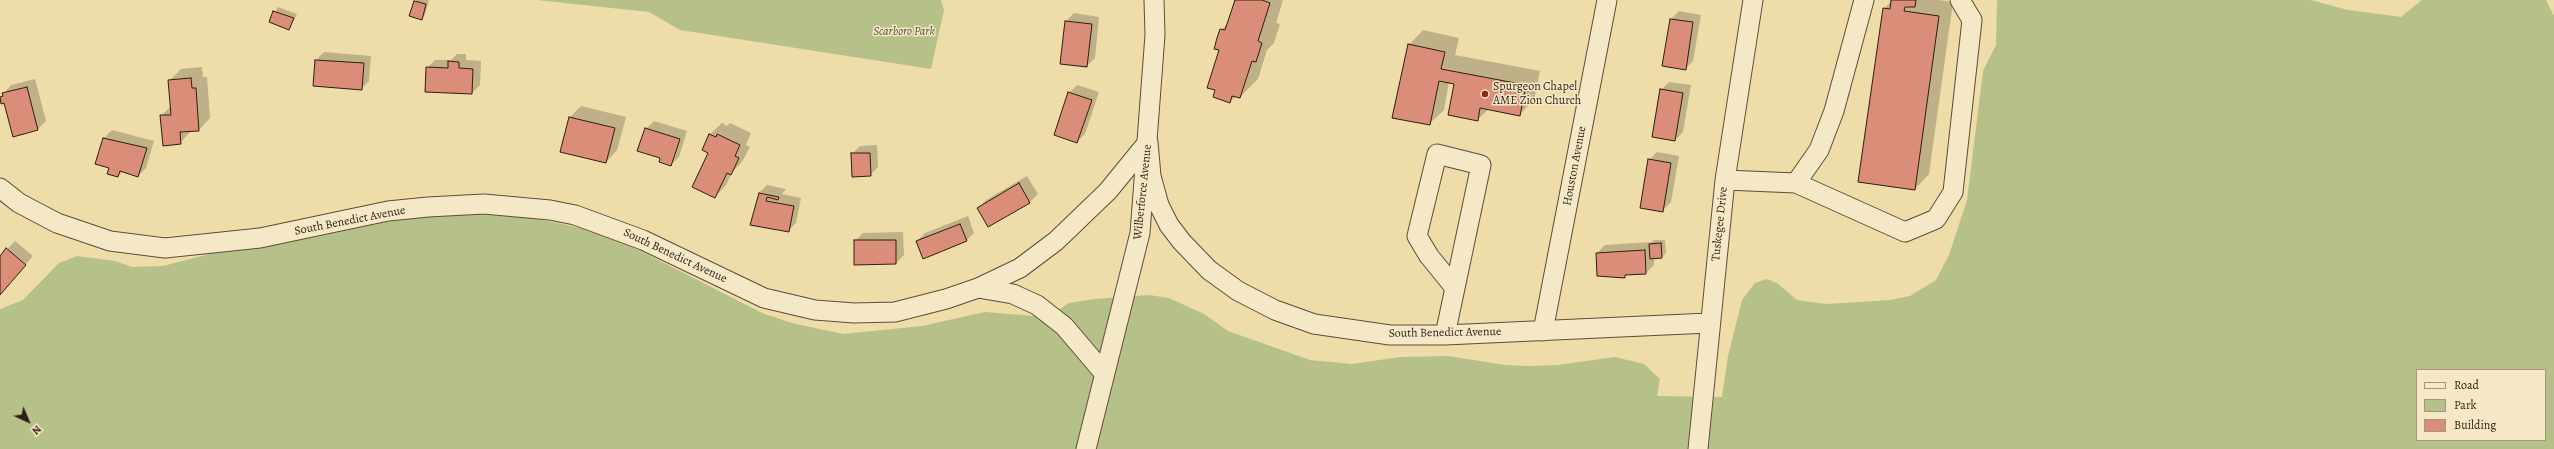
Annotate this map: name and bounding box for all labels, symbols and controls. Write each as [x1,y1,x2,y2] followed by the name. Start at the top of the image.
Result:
[873,25,935,39] park label: Scarboro Park
[1493,80,1581,108] place label: Spurgeon Chapel AME Zion Church
[1480,89,1490,99] marker: Spurgeon Chapel AME Zion Church
[1560,125,1590,207] street label: Houston Avenue
[1131,144,1155,240] street label: Wilberforce Avenue
[1709,186,1731,262] street label: Tuskegee Drive
[293,203,407,239] street label: South Benedict Avenue
[621,226,729,286] street label: South Benedict Avenue
[1389,325,1501,341] street label: South Benedict Avenue
[2416,369,2546,441] legend
[2454,377,2479,393] text: Road
[2454,397,2477,413] text: Park
[8,401,48,441] north arrow
[2454,417,2496,433] text: Building
[29,422,45,438] text: N

